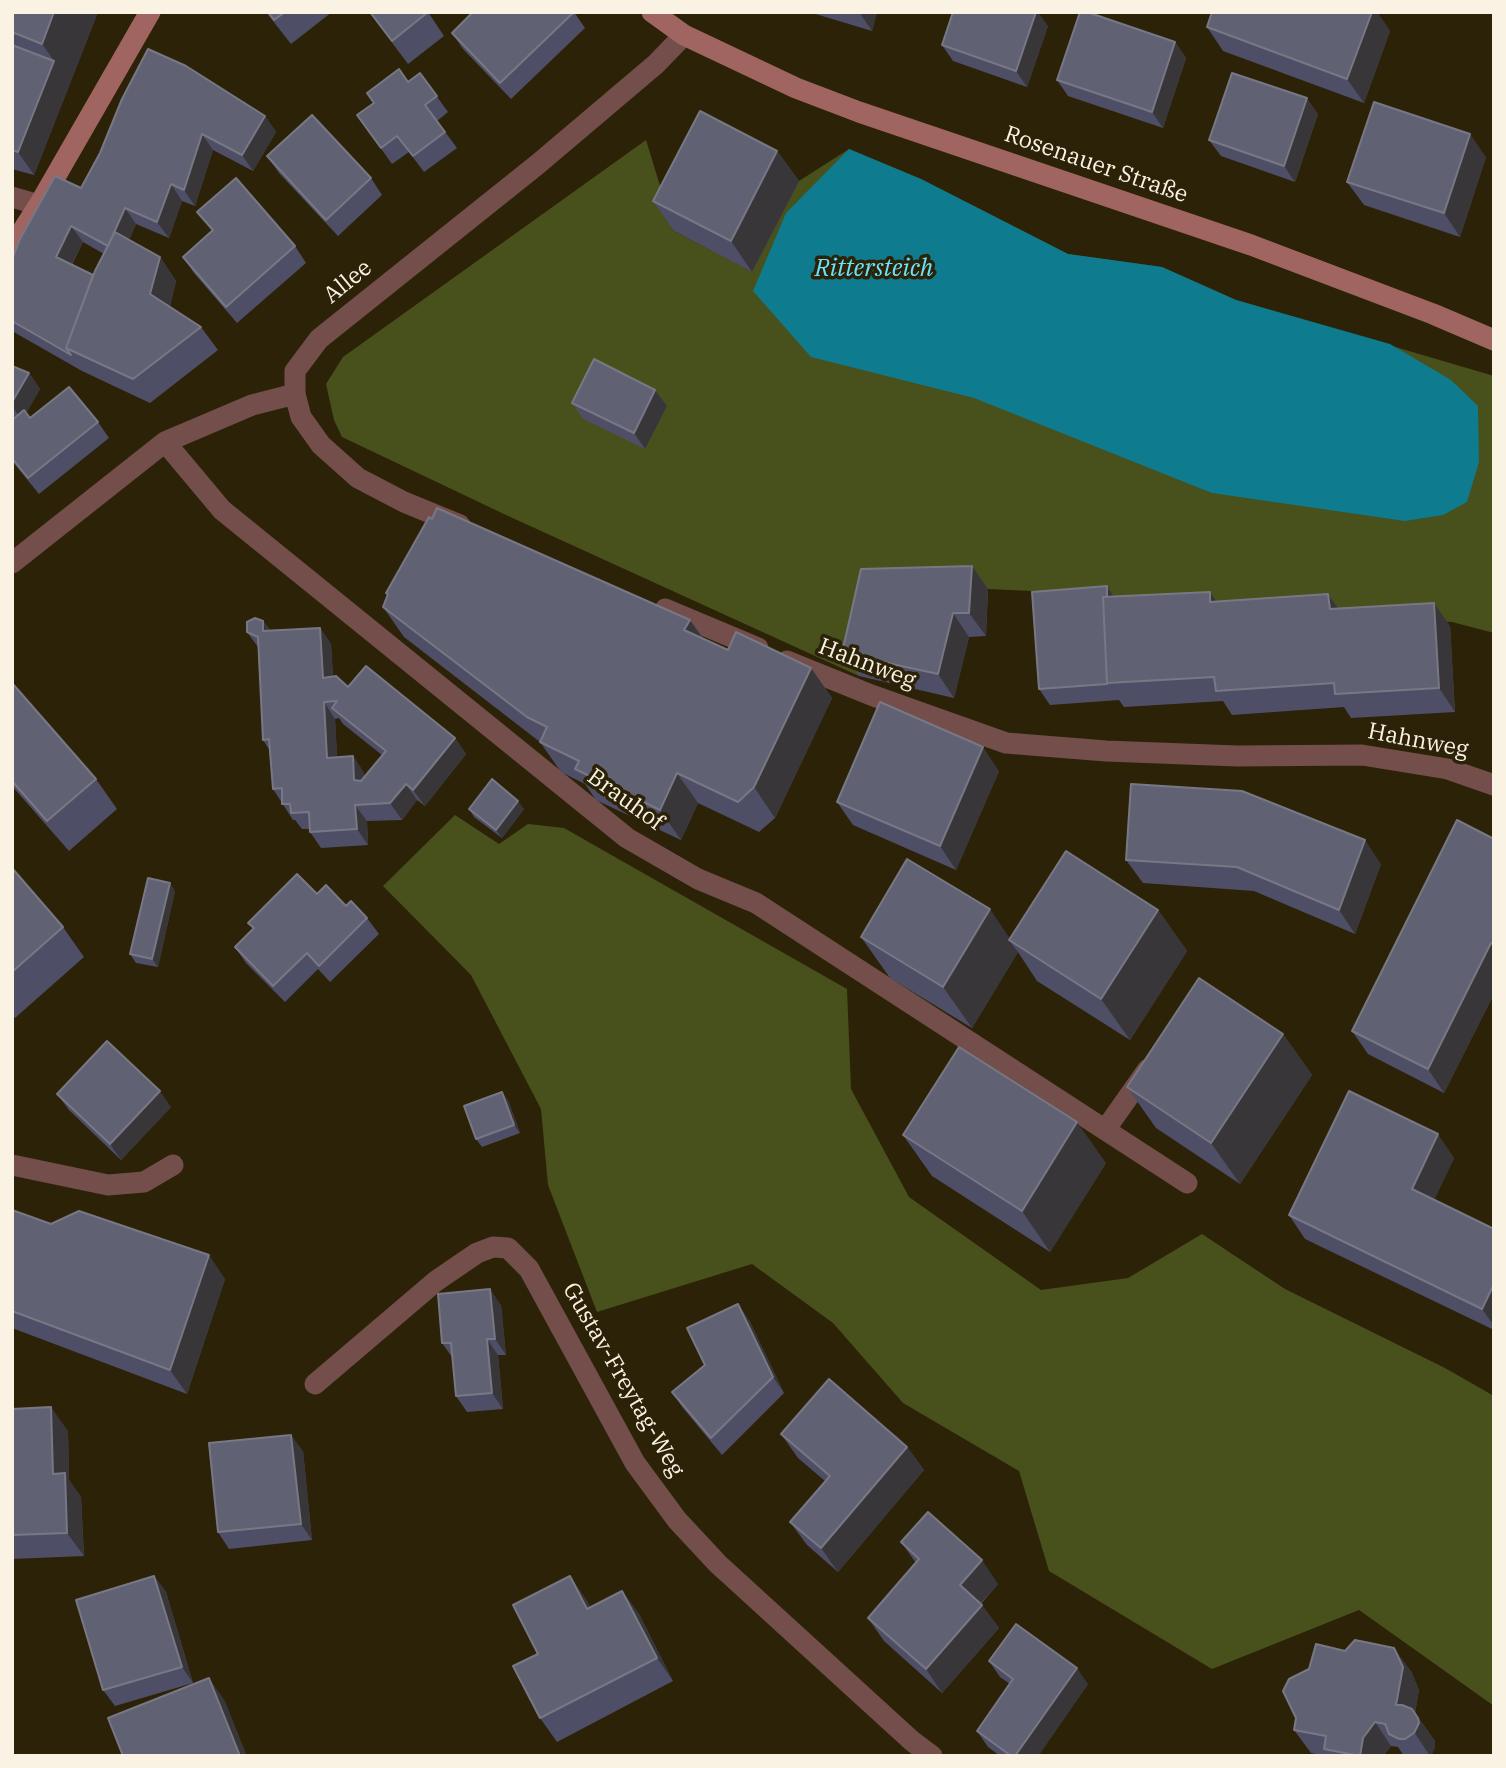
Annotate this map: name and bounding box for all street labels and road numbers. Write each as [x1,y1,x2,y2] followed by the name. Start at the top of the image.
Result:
[1001,121,1191,209] street label: Rosenauer Straße
[318,254,378,310] street label: Allee
[814,633,920,695] street label: Hahnweg
[1365,718,1471,764] street label: Hahnweg
[582,763,668,837] street label: Brauhof
[556,1278,690,1482] street label: Gustav-Freytag-Weg

